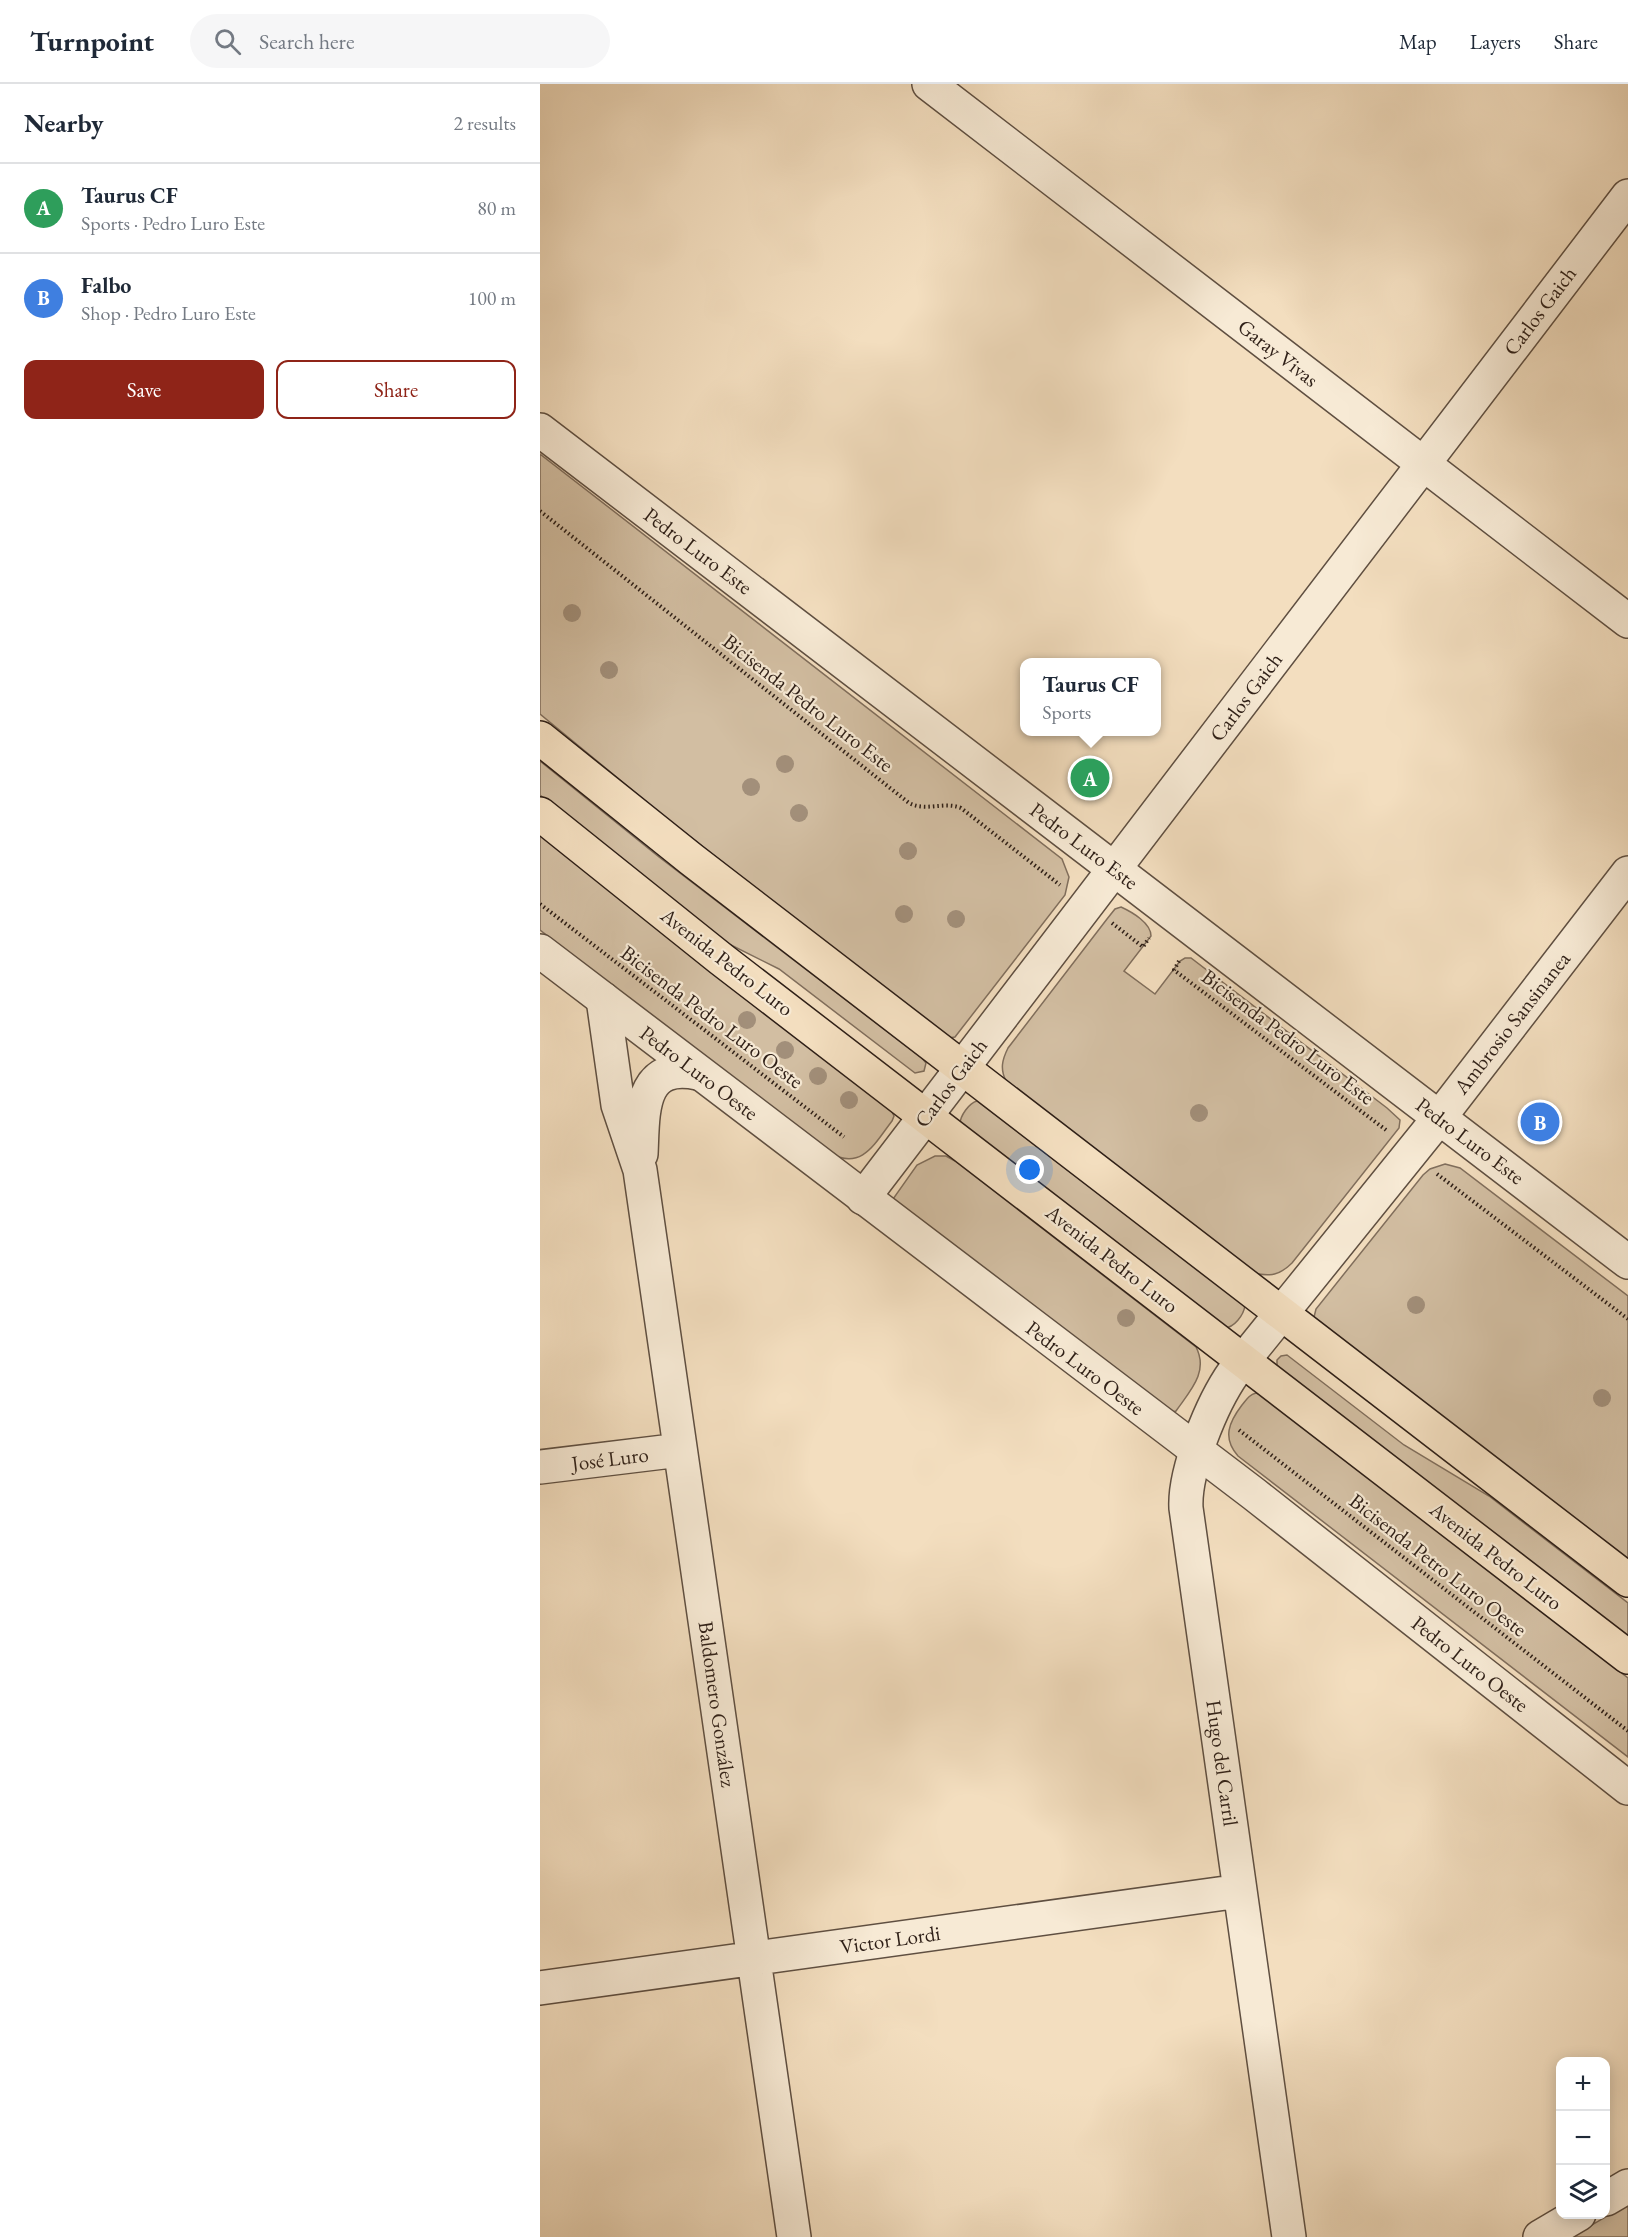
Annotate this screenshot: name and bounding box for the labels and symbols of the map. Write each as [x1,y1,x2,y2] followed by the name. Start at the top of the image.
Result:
[1497,261,1582,361] street label: Carlos Gaich
[1233,313,1324,393] street label: Garay Vivas
[639,501,758,600] street label: Pedro Luro Este
[717,627,899,778] street label: Bicisenda Pedro Luro Este
[1203,647,1288,747] street label: Carlos Gaich
[1070,756,1110,800] pin: A
[1025,796,1144,895] street label: Pedro Luro Este
[655,901,799,1022] street label: Avenida Pedro Luro
[616,940,808,1094] street label: Bicisenda Pedro Luro Oeste
[1447,945,1576,1100] street label: Ambrosio Sansinanea
[1197,963,1380,1110] street label: Bicisenda Pedro Luro Este
[635,1020,763,1126] street label: Pedro Luro Oeste
[908,1033,993,1133] street label: Carlos Gaich
[1411,1091,1530,1190] street label: Pedro Luro Este
[1520,1100,1560,1144] pin: B
[1015,1155,1044,1184] your location
[1040,1198,1184,1319] street label: Avenida Pedro Luro
[1021,1314,1150,1421] street label: Pedro Luro Oeste
[568,1440,650,1477] street label: José Luro
[1344,1487,1533,1642] street label: Bicisenda Petro Luro Oeste
[1424,1495,1568,1616] street label: Avenida Pedro Luro
[1406,1609,1534,1718] street label: Pedro Luro Oeste
[692,1619,743,1789] street label: Baldomero González
[1200,1698,1245,1828] street label: Hugo del Carril
[838,1919,942,1960] street label: Victor Lordi

